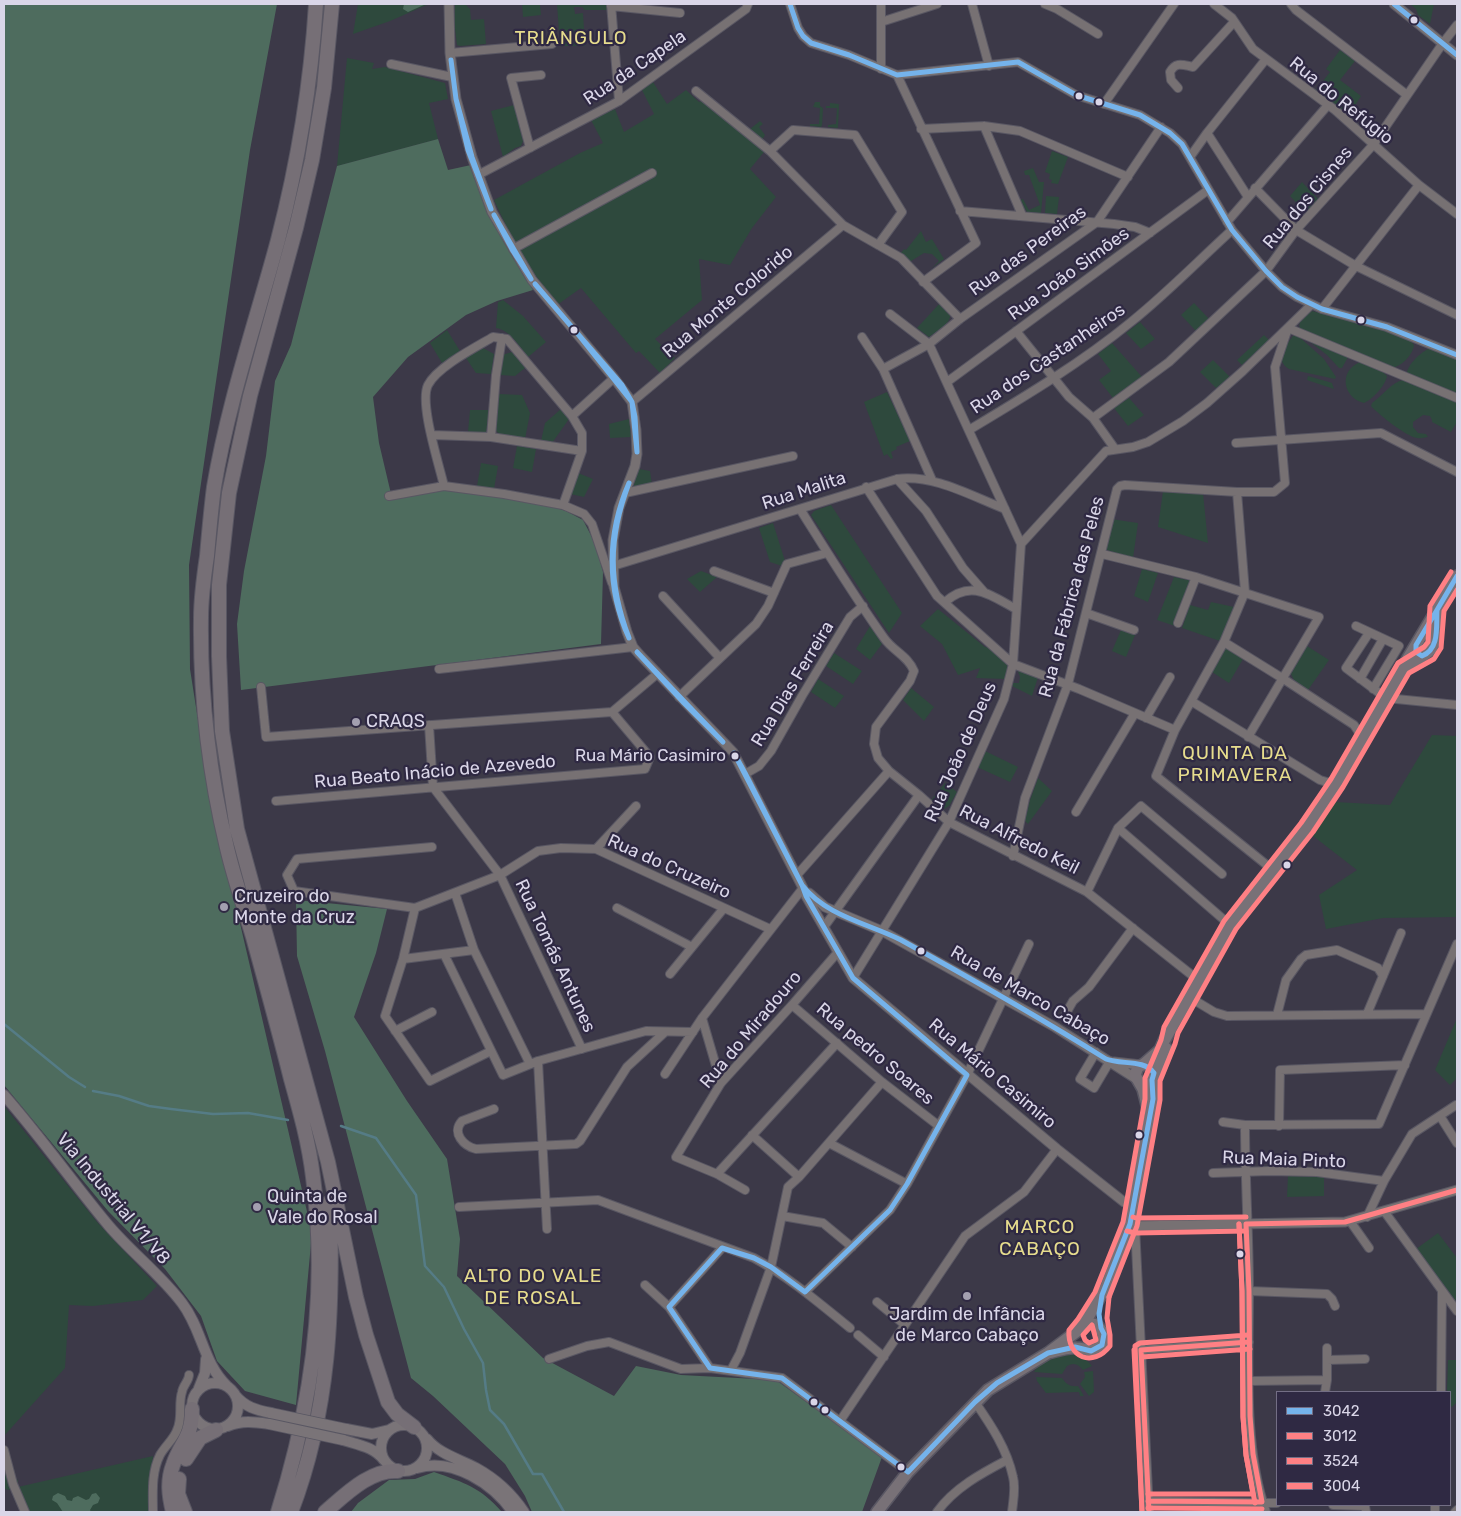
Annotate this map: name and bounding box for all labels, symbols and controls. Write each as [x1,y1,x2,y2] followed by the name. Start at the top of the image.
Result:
[1409,15,1419,25] unlabelled marker
[580,26,690,110] street label: Rua da Capela
[513,28,629,50] district label: TRIÂNGULO
[1285,53,1397,149] street label: Rua do Refúgio
[1074,91,1084,101] unlabelled marker
[1094,97,1104,107] unlabelled marker
[1259,142,1357,254] street label: Rua dos Cisnes
[965,201,1091,301] street label: Rua das Pereiras
[1004,223,1134,325] street label: Rua João Simões
[659,241,797,363] street label: Rua Monte Colorido
[966,299,1130,419] street label: Rua dos Castanheiros
[1356,315,1366,325] unlabelled marker
[569,325,579,335] unlabelled marker
[759,467,849,515] street label: Rua Malita
[1035,494,1109,700] street label: Rua da Fábrica das Peles
[747,617,839,751] street label: Rua Dias Ferreira
[920,679,1002,825] street label: Rua João de Deus
[366,711,425,733] place label: CRAQS
[350,716,362,728] marker: CRAQS
[1176,743,1294,787] district label: QUINTA DA PRIMAVERA
[575,746,726,766] place label: Rua Mário Casimiro
[313,751,557,793] street label: Rua Beato Inácio de Azevedo
[730,751,740,761] marker: Rua Mário Casimiro
[955,800,1083,880] street label: Rua Alfredo Keil
[604,830,734,904] street label: Rua do Cruzeiro
[1282,860,1292,870] unlabelled marker
[510,876,600,1036] street label: Rua Tomás Antunes
[234,886,355,929] place label: Cruzeiro do Monte da Cruz
[218,901,230,913] marker: Cruzeiro do Monte da Cruz
[946,942,1114,1050] street label: Rua de Marco Cabaço
[916,946,926,956] unlabelled marker
[696,967,806,1093] street label: Rua do Miradouro
[812,998,938,1110] street label: Rua pedro Soares
[924,1014,1060,1134] street label: Rua Mário Casimiro
[52,1129,174,1269] street label: Via Industrial V1/V8
[1134,1130,1144,1140] unlabelled marker
[1222,1147,1346,1173] street label: Rua Maia Pinto
[267,1186,378,1228] place label: Quinta de Vale do Rosal
[251,1201,263,1213] marker: Quinta de Vale do Rosal
[998,1217,1082,1261] district label: MARCO CABAÇO
[1235,1249,1245,1259] unlabelled marker
[462,1266,604,1310] district label: ALTO DO VALE DE ROSAL
[961,1290,973,1302] marker: Jardim de Infância de Marco Cabaço
[889,1304,1045,1346] place label: Jardim de Infância de Marco Cabaço
[1276,1391,1451,1506] legend
[809,1397,819,1407] unlabelled marker
[1323,1402,1360,1420] text: 3042
[820,1405,830,1415] unlabelled marker
[1323,1427,1357,1445] text: 3012
[1323,1452,1359,1470] text: 3524
[896,1462,906,1472] unlabelled marker
[1323,1477,1360,1495] text: 3004

